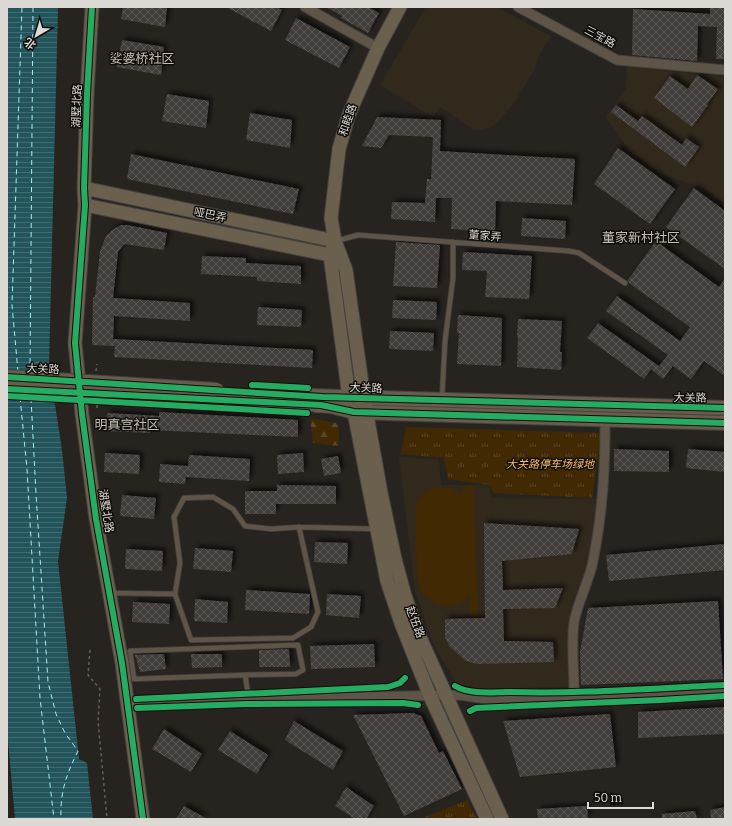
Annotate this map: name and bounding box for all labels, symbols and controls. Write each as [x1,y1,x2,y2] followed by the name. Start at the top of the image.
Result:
[16,16,56,56] north arrow
[582,24,618,50] street label: 三宝路
[22,35,38,52] text: 北
[109,51,175,66] district label: 娑婆桥社区
[70,84,84,128] street label: 湖墅北路
[336,102,360,138] street label: 和睦路
[193,205,227,225] street label: 哑巴弄
[468,228,502,244] street label: 董家弄
[602,230,680,245] district label: 董家新村社区
[26,362,60,376] street label: 大关路
[349,381,383,395] street label: 大关路
[673,391,707,405] street label: 大关路
[94,417,160,432] district label: 明真宫社区
[506,458,595,471] park label: 大关路停车场绿地
[96,488,116,534] street label: 湖墅北路
[403,604,427,640] street label: 赵伍路
[588,784,653,810] scale bar
[594,791,623,805] text: 50 m

